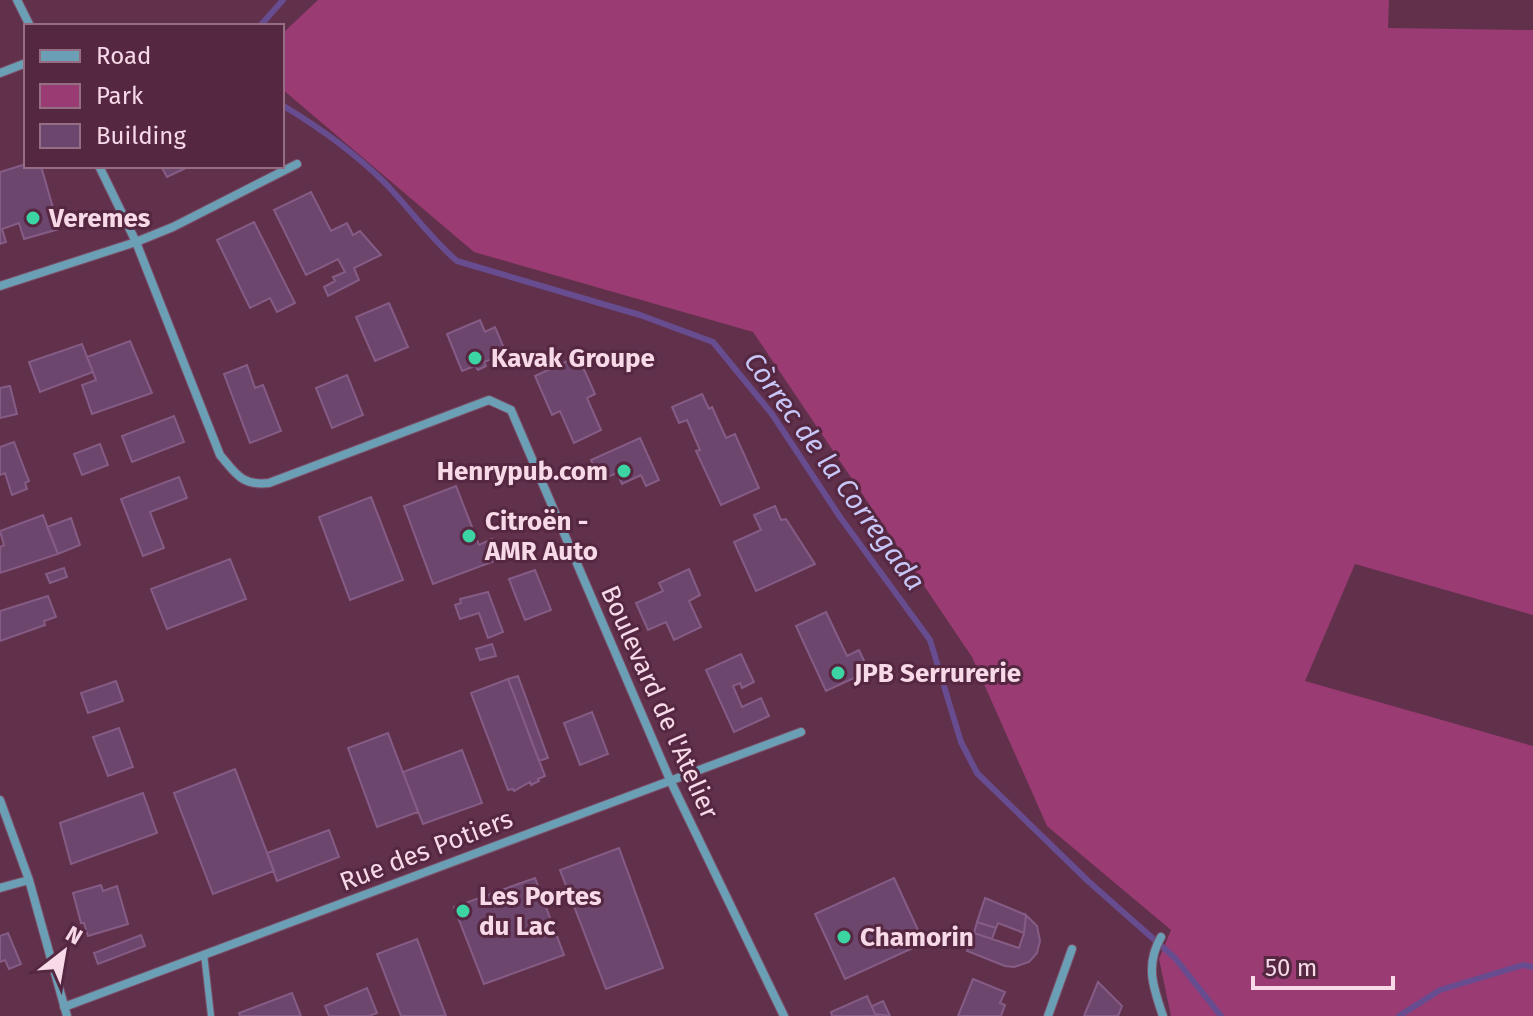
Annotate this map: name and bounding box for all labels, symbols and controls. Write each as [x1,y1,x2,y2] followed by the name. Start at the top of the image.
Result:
[24,24,284,168] legend
[96,42,151,70] text: Road
[96,82,144,110] text: Park
[96,122,186,150] text: Building
[48,203,151,234] place label: Veremes
[24,209,42,227] marker: Veremes
[491,343,655,374] place label: Kavak Groupe
[737,346,932,597] water label: Còrrec de la Corregada
[466,349,484,367] marker: Kavak Groupe
[437,456,608,487] place label: Henrypub.com
[615,462,633,480] marker: Henrypub.com
[484,506,598,567] place label: Citroën - AMR Auto
[460,527,478,545] marker: Citroën - AMR Auto
[594,581,725,824] street label: Boulevard de l'Atelier
[853,658,1021,689] place label: JPB Serrurerie
[829,664,847,682] marker: JPB Serrurerie
[335,803,517,898] street label: Rue des Potiers
[479,881,602,942] place label: Les Portes du Lac
[454,902,472,920] marker: Les Portes du Lac
[24,912,104,992] north arrow
[61,920,87,951] text: N
[860,922,974,953] place label: Chamorin
[835,928,853,946] marker: Chamorin
[1253,940,1393,990] scale bar
[1265,954,1317,982] text: 50 m

